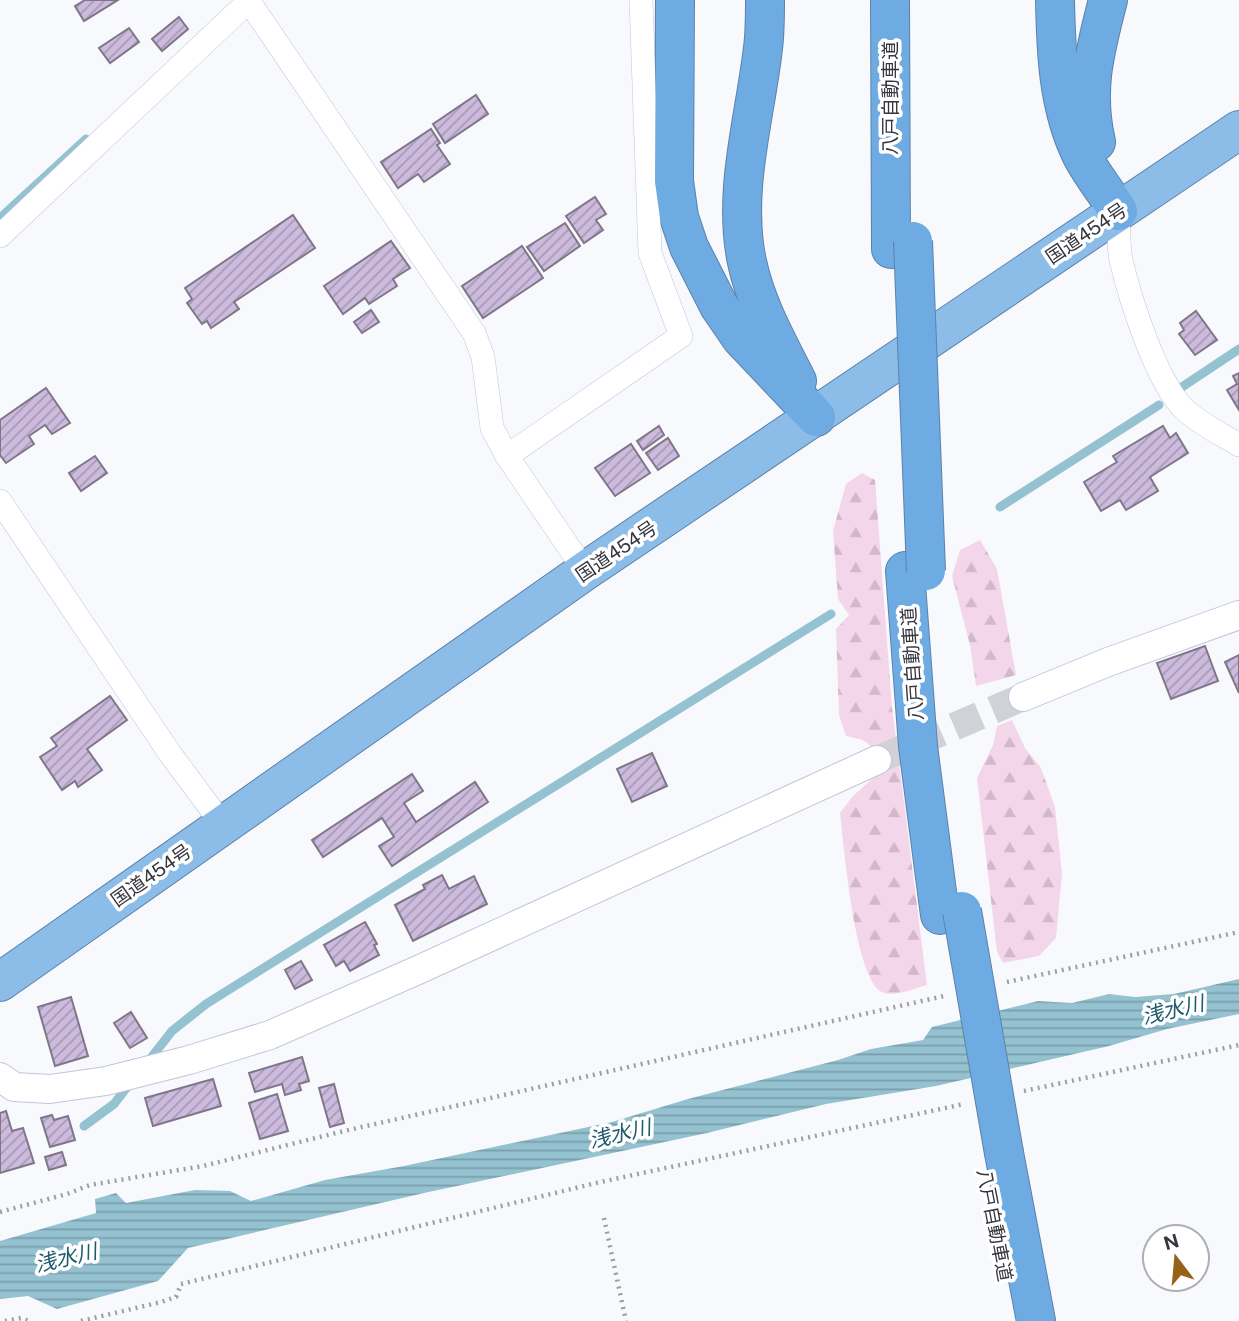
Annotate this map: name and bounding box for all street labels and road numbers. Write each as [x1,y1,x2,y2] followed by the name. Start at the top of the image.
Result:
[879,41,901,155] street label: 八戸自動車道
[1041,198,1131,268] street label: 国道454号
[571,516,661,586] street label: 国道454号
[897,606,927,722] street label: 八戸自動車道
[107,839,195,911] street label: 国道454号
[973,1167,1017,1283] street label: 八戸自動車道

